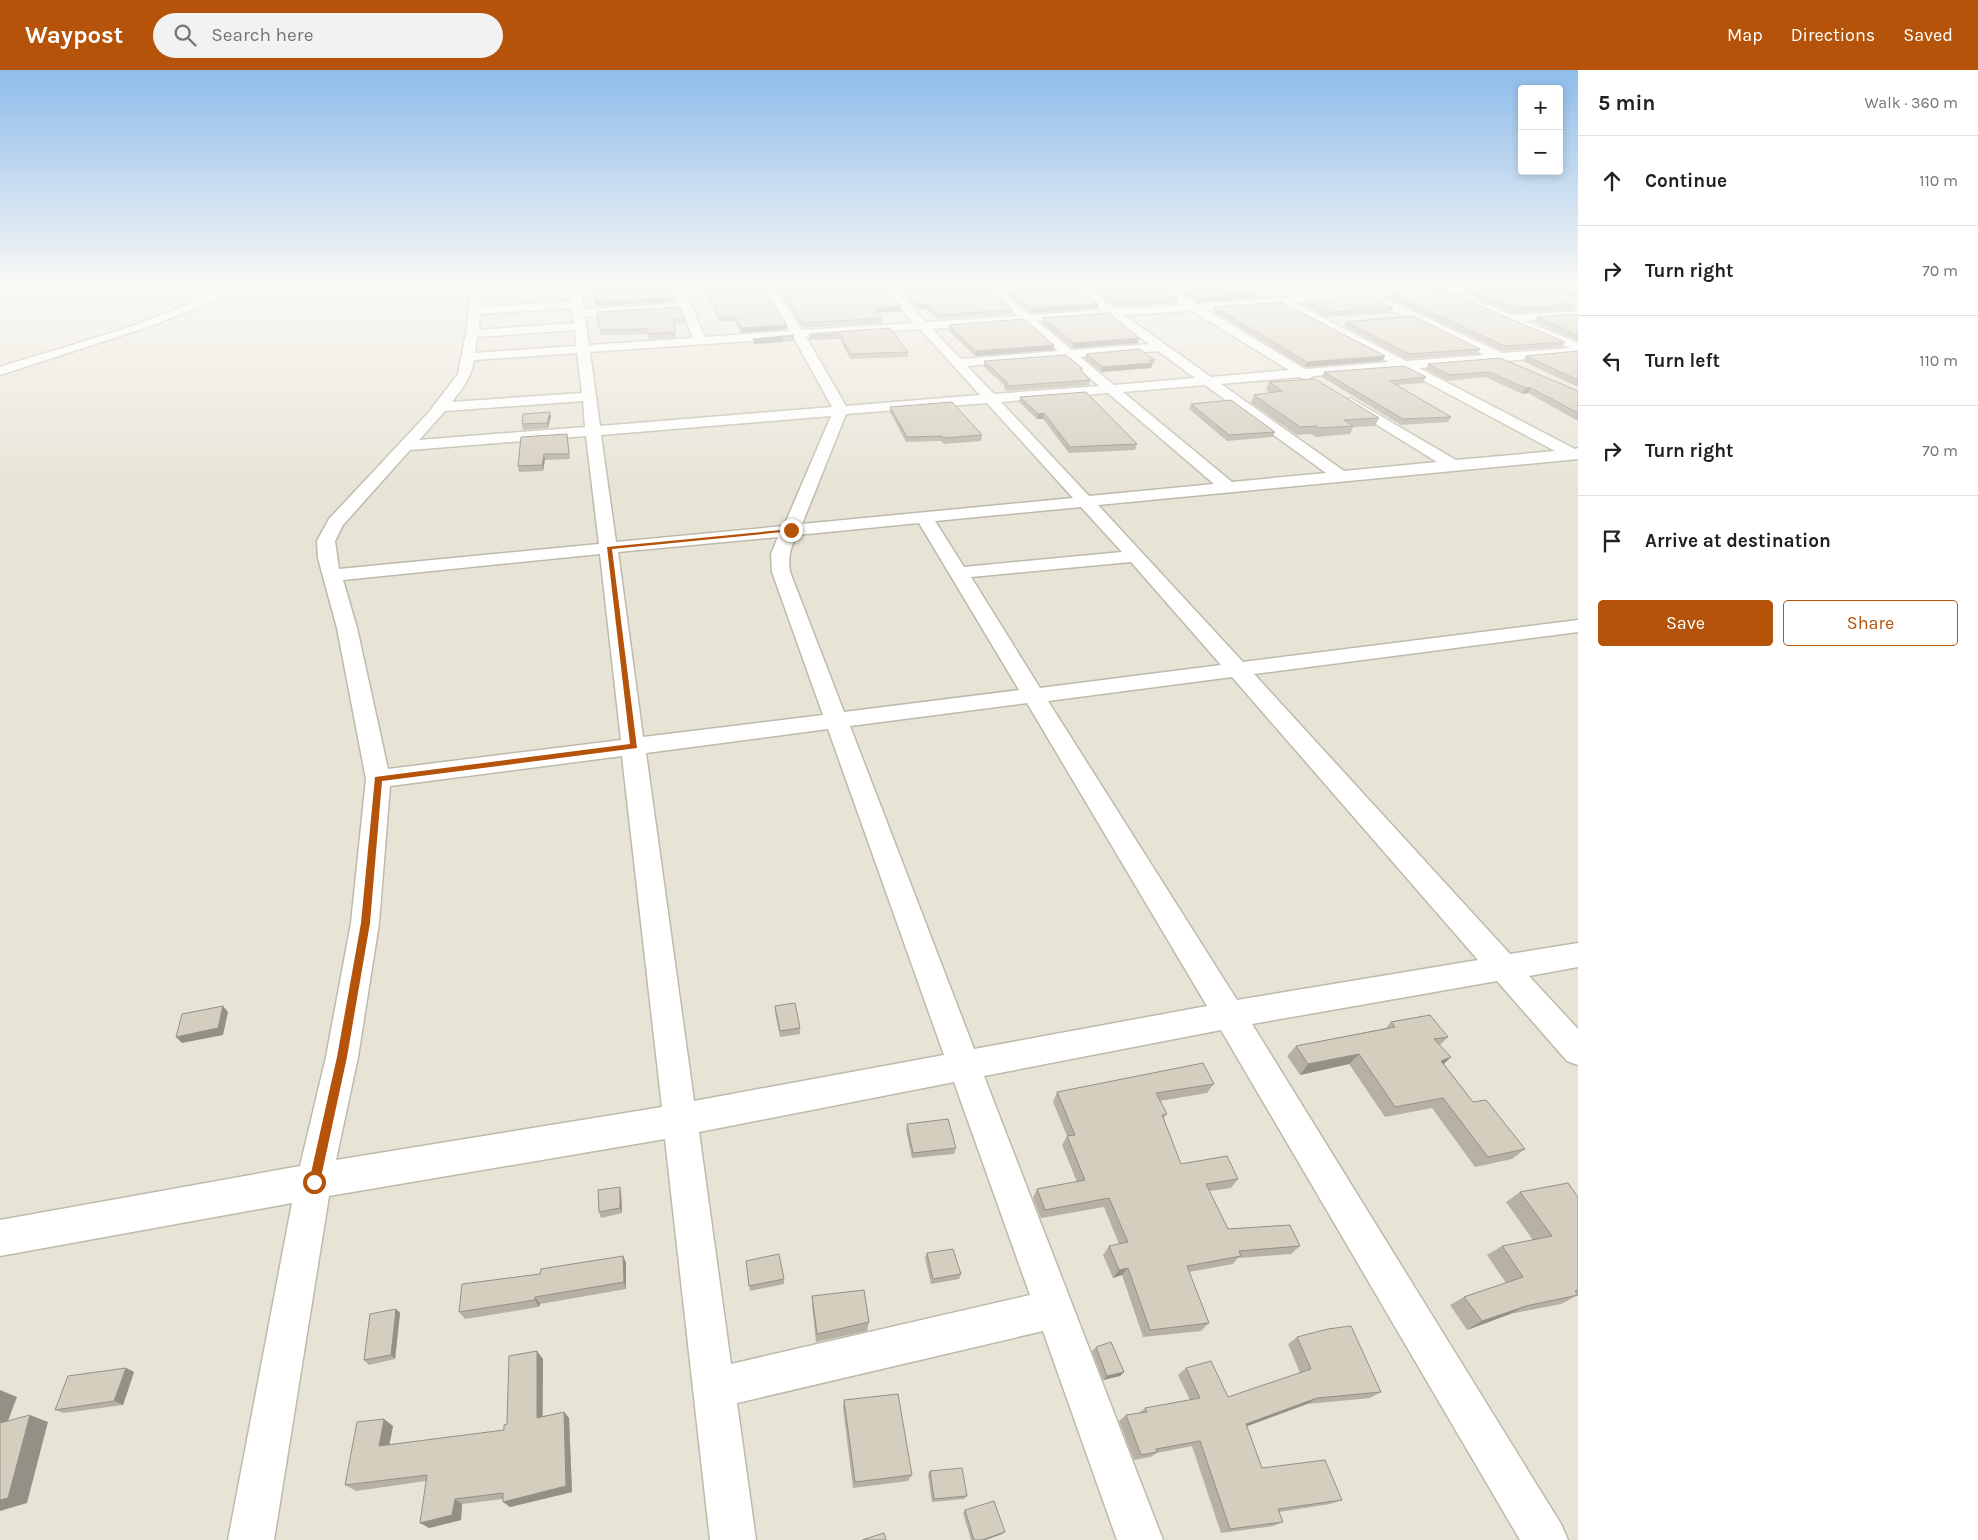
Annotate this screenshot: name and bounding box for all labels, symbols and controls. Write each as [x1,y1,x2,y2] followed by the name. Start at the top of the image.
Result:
[153,13,503,58] search box
[25,21,123,49] text: Waypost
[171,21,199,49] icon: search
[211,24,313,46] text: Search here
[1727,24,1763,46] text: Map
[1791,24,1875,46] text: Directions
[1903,24,1953,46] text: Saved
[1518,85,1563,175] map controls
[1518,85,1563,130] button: +
[1598,91,1655,115] text: 5 min
[1865,93,1958,112] text: Walk · 360 m
[1518,130,1563,175] button: −
[1598,167,1626,195] icon: ahead
[1645,170,1727,192] text: Continue
[1919,171,1958,190] text: 110 m
[1598,257,1626,285] icon: right
[1645,260,1734,282] text: Turn right
[1922,261,1958,280] text: 70 m
[1598,347,1626,375] icon: left
[1645,350,1720,372] text: Turn left
[1919,351,1958,370] text: 110 m
[1598,437,1626,465] icon: right
[1645,440,1734,462] text: Turn right
[1922,441,1958,460] text: 70 m
[780,519,803,542] route end
[1598,527,1626,555] icon: arrive
[1645,530,1831,552] text: Arrive at destination
[1598,600,1773,646] button: Save
[1783,600,1958,646] button: Share
[303,1171,326,1194] route start

